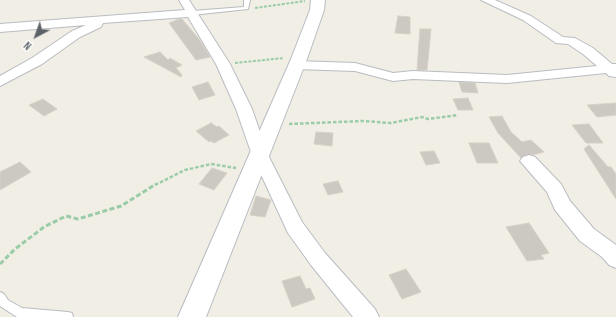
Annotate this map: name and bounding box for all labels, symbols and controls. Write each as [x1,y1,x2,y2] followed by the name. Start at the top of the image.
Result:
[16,16,56,56] north arrow
[21,39,34,52] text: N

